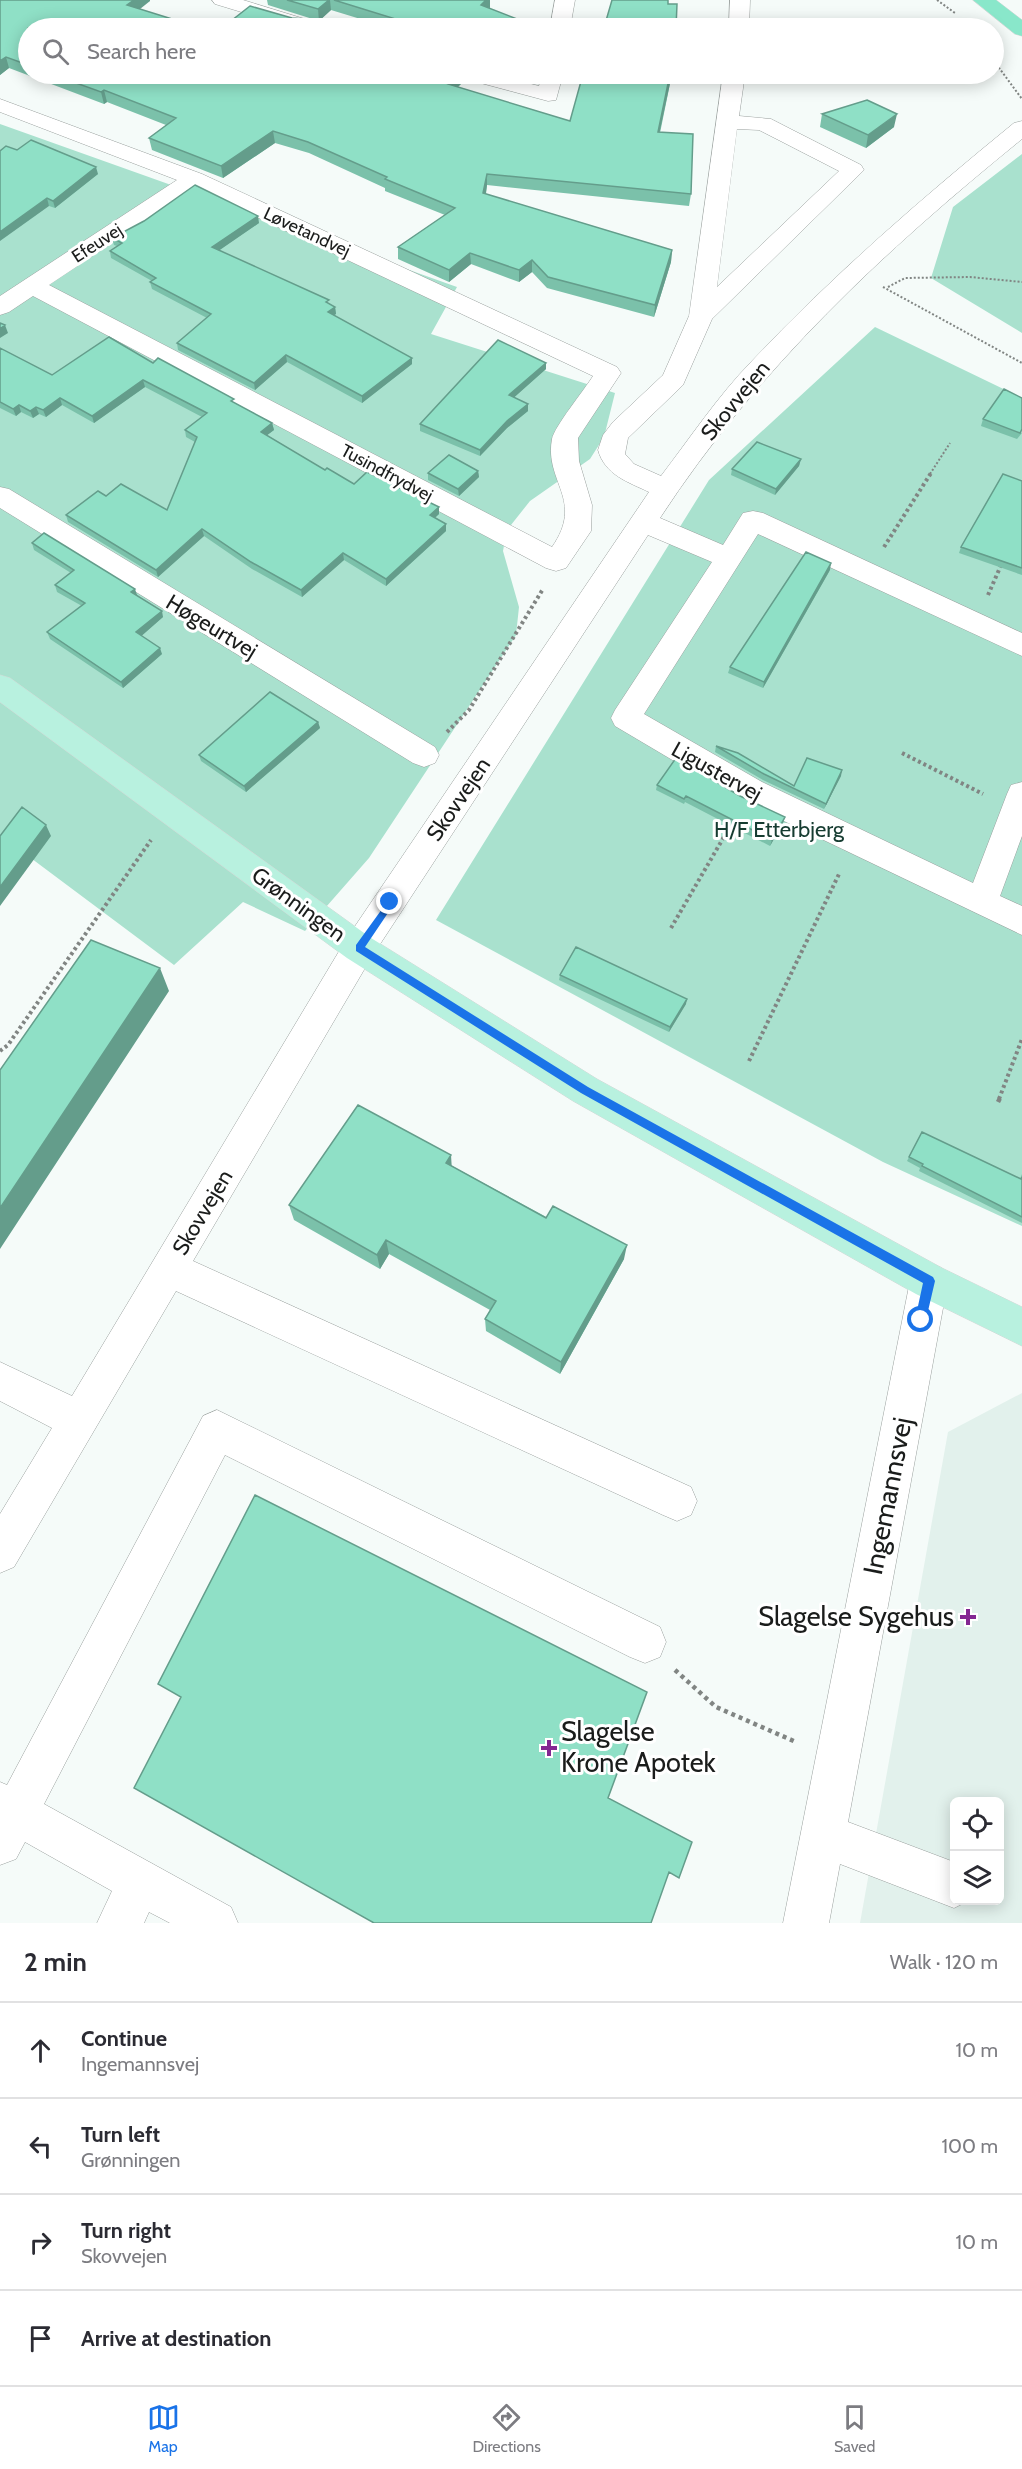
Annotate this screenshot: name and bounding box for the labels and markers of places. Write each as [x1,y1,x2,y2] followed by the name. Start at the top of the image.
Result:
[758,1600,954,1633] place label: Slagelse Sygehus
[959,1608,977,1626] marker: Slagelse Sygehus
[561,1715,716,1779] place label: Slagelse Krone Apotek
[542,1741,556,1755] marker: Slagelse Krone Apotek

